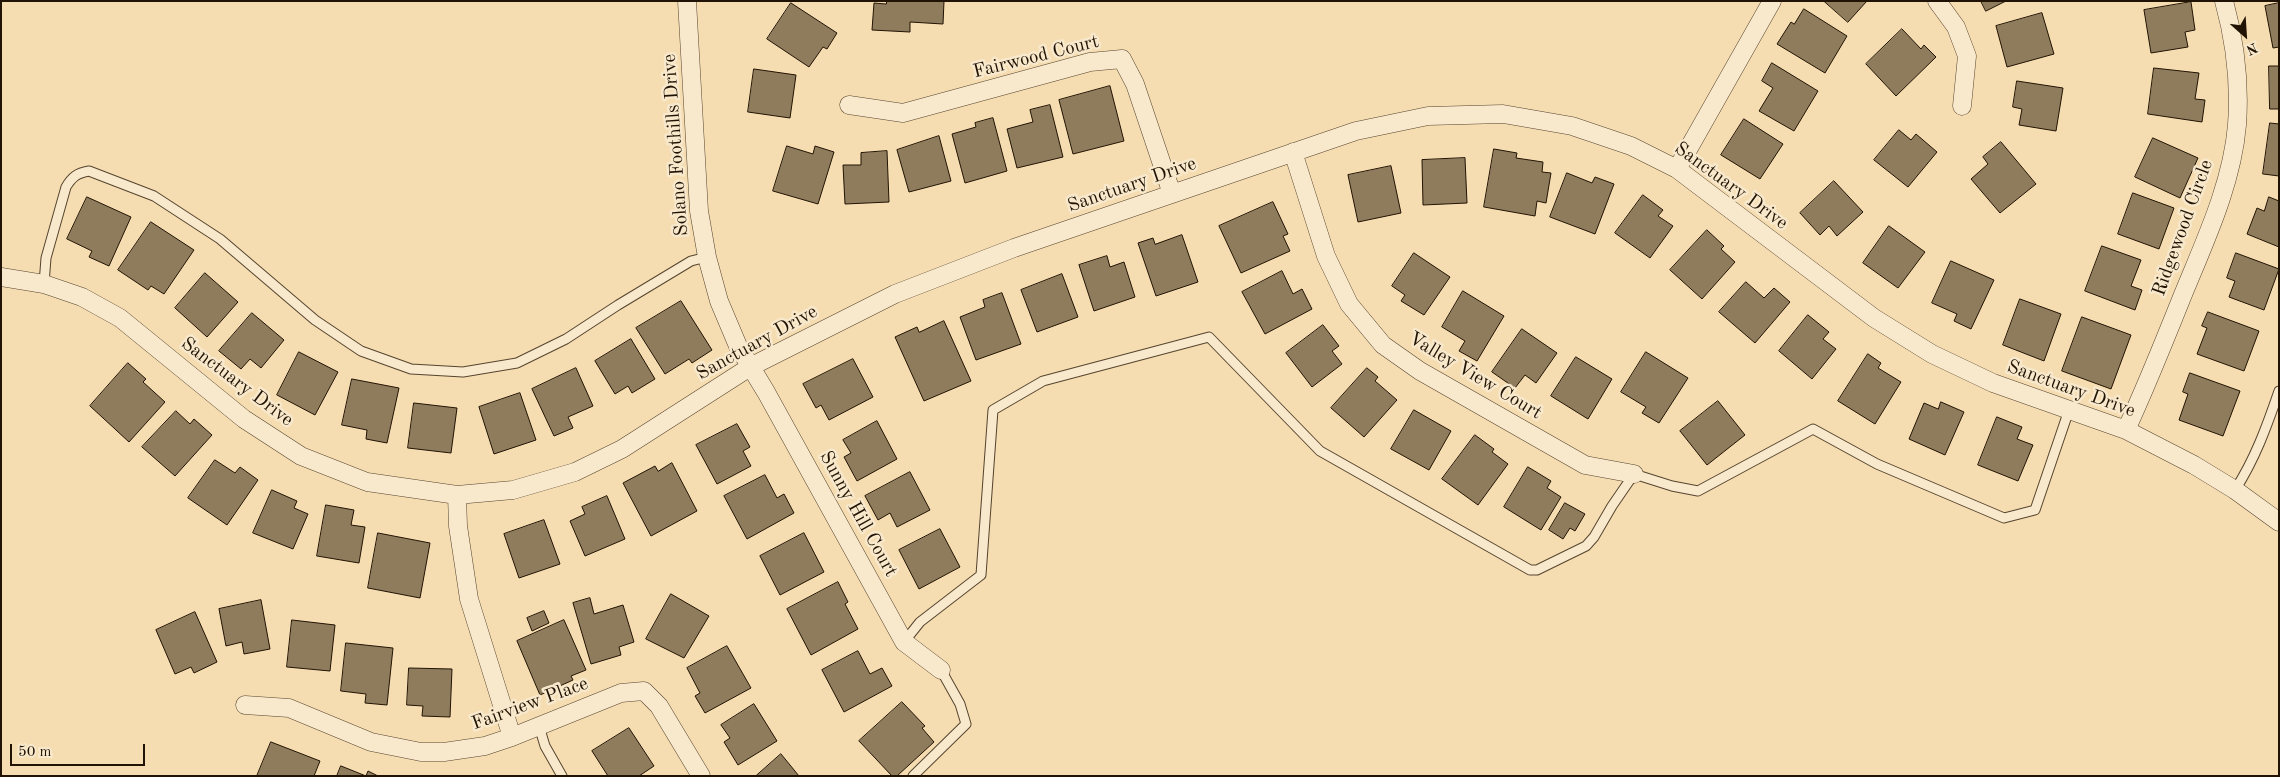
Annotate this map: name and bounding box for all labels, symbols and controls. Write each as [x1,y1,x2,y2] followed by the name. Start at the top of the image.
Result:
[2220,10,2270,60] north arrow
[971,30,1101,84] street label: Fairwood Court
[2244,40,2259,57] text: N
[658,53,694,237] street label: Solano Foothills Drive
[1670,137,1792,235] street label: Sanctuary Drive
[1065,152,1199,218] street label: Sanctuary Drive
[2148,157,2218,299] street label: Ridgewood Circle
[693,300,821,386] street label: Sanctuary Drive
[1404,327,1546,425] street label: Valley View Court
[176,332,298,432] street label: Sanctuary Drive
[2004,355,2138,423] street label: Sanctuary Drive
[814,447,902,581] street label: Sunny Hill Court
[469,672,591,736] street label: Fairview Place
[12,734,148,766] scale bar
[18,745,52,760] text: 50 m

